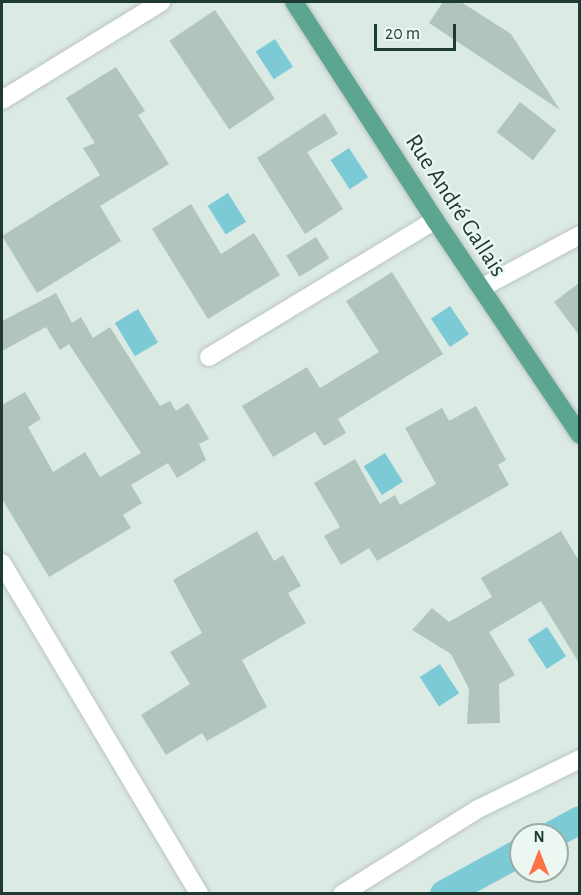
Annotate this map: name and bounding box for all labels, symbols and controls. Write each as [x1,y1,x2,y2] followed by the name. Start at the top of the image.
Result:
[377,12,460,50] scale bar
[385,25,420,43] text: 20 m
[398,129,512,283] street label: Rue André Gallais
[509,823,569,883] north arrow
[533,829,545,845] text: N

